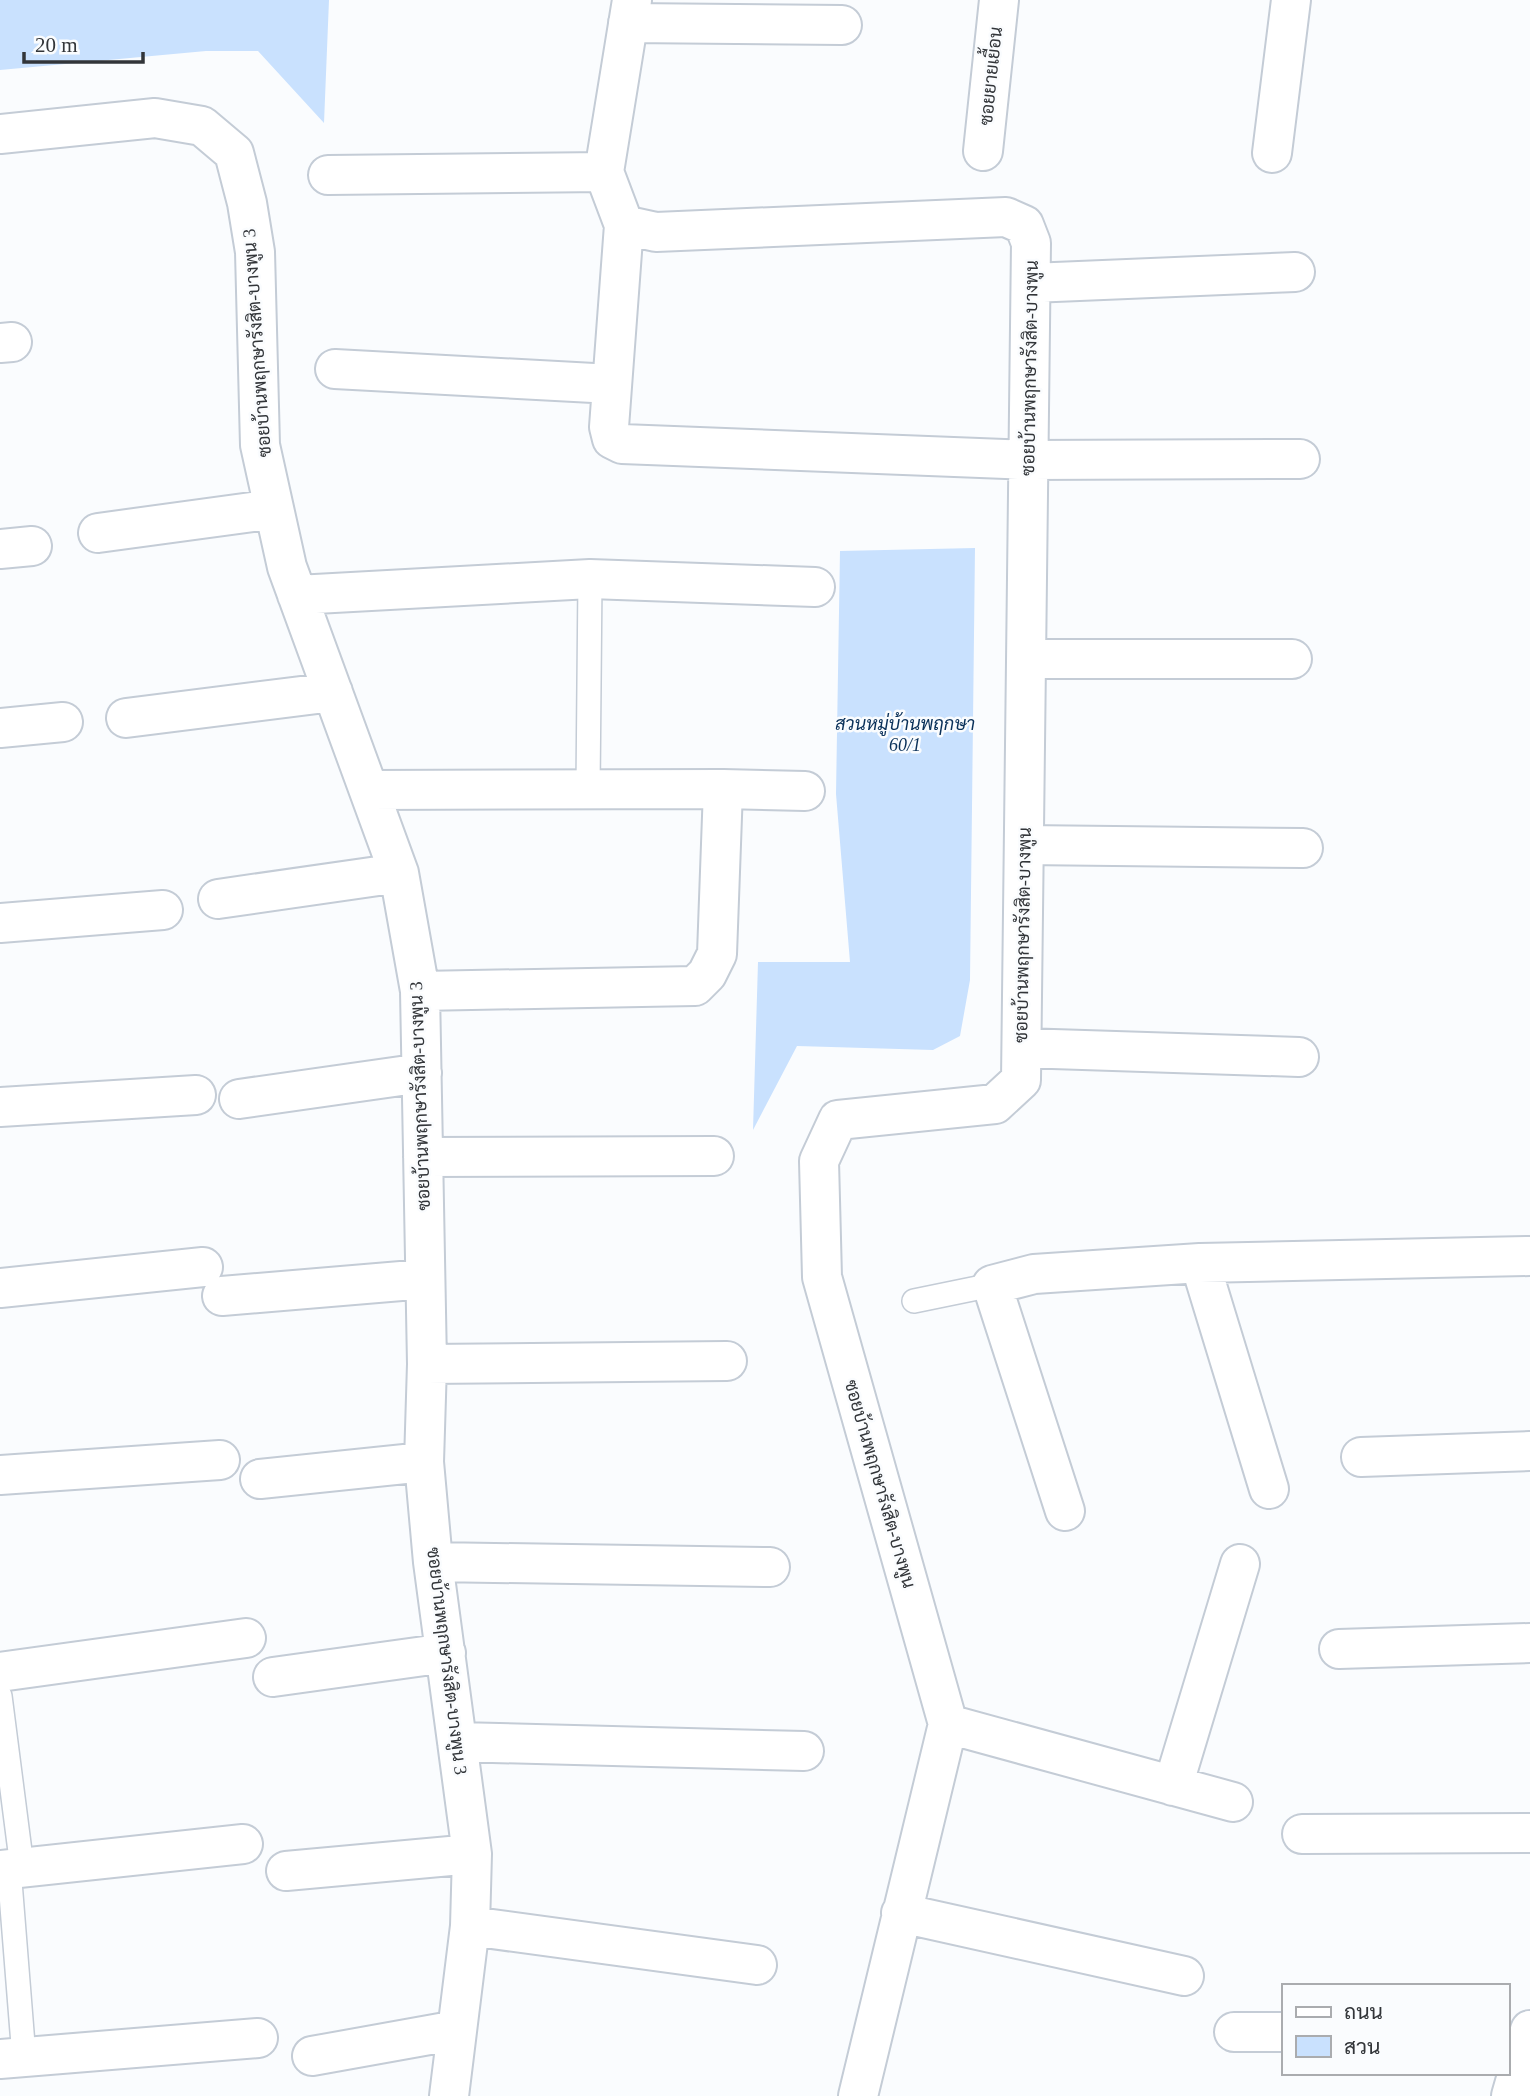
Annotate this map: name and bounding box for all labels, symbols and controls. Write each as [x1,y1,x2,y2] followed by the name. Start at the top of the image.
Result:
[24,21,144,65] scale bar
[970,25,1006,126] street label: ซอยยายเยื้อน
[35,33,78,57] text: 20 m
[237,228,278,458] street label: ซอยบ้านพฤกษารังสิต-บางพูน 3
[1016,260,1045,476] street label: ซอยบ้านพฤกษารังสิต-บางพูน
[835,712,975,755] park label: สวนหมู่บ้านพฤกษา 60/1
[1009,827,1038,1043] street label: ซอยบ้านพฤกษารังสิต-บางพูน
[404,981,437,1211] street label: ซอยบ้านพฤกษารังสิต-บางพูน 3
[838,1377,921,1591] street label: ซอยบ้านพฤกษารังสิต-บางพูน
[420,1546,473,1776] street label: ซอยบ้านพฤกษารังสิต-บางพูน 3
[1282,1984,1509,2075] legend
[1344,2000,1383,2024] text: ถนน
[1344,2035,1380,2059] text: สวน

